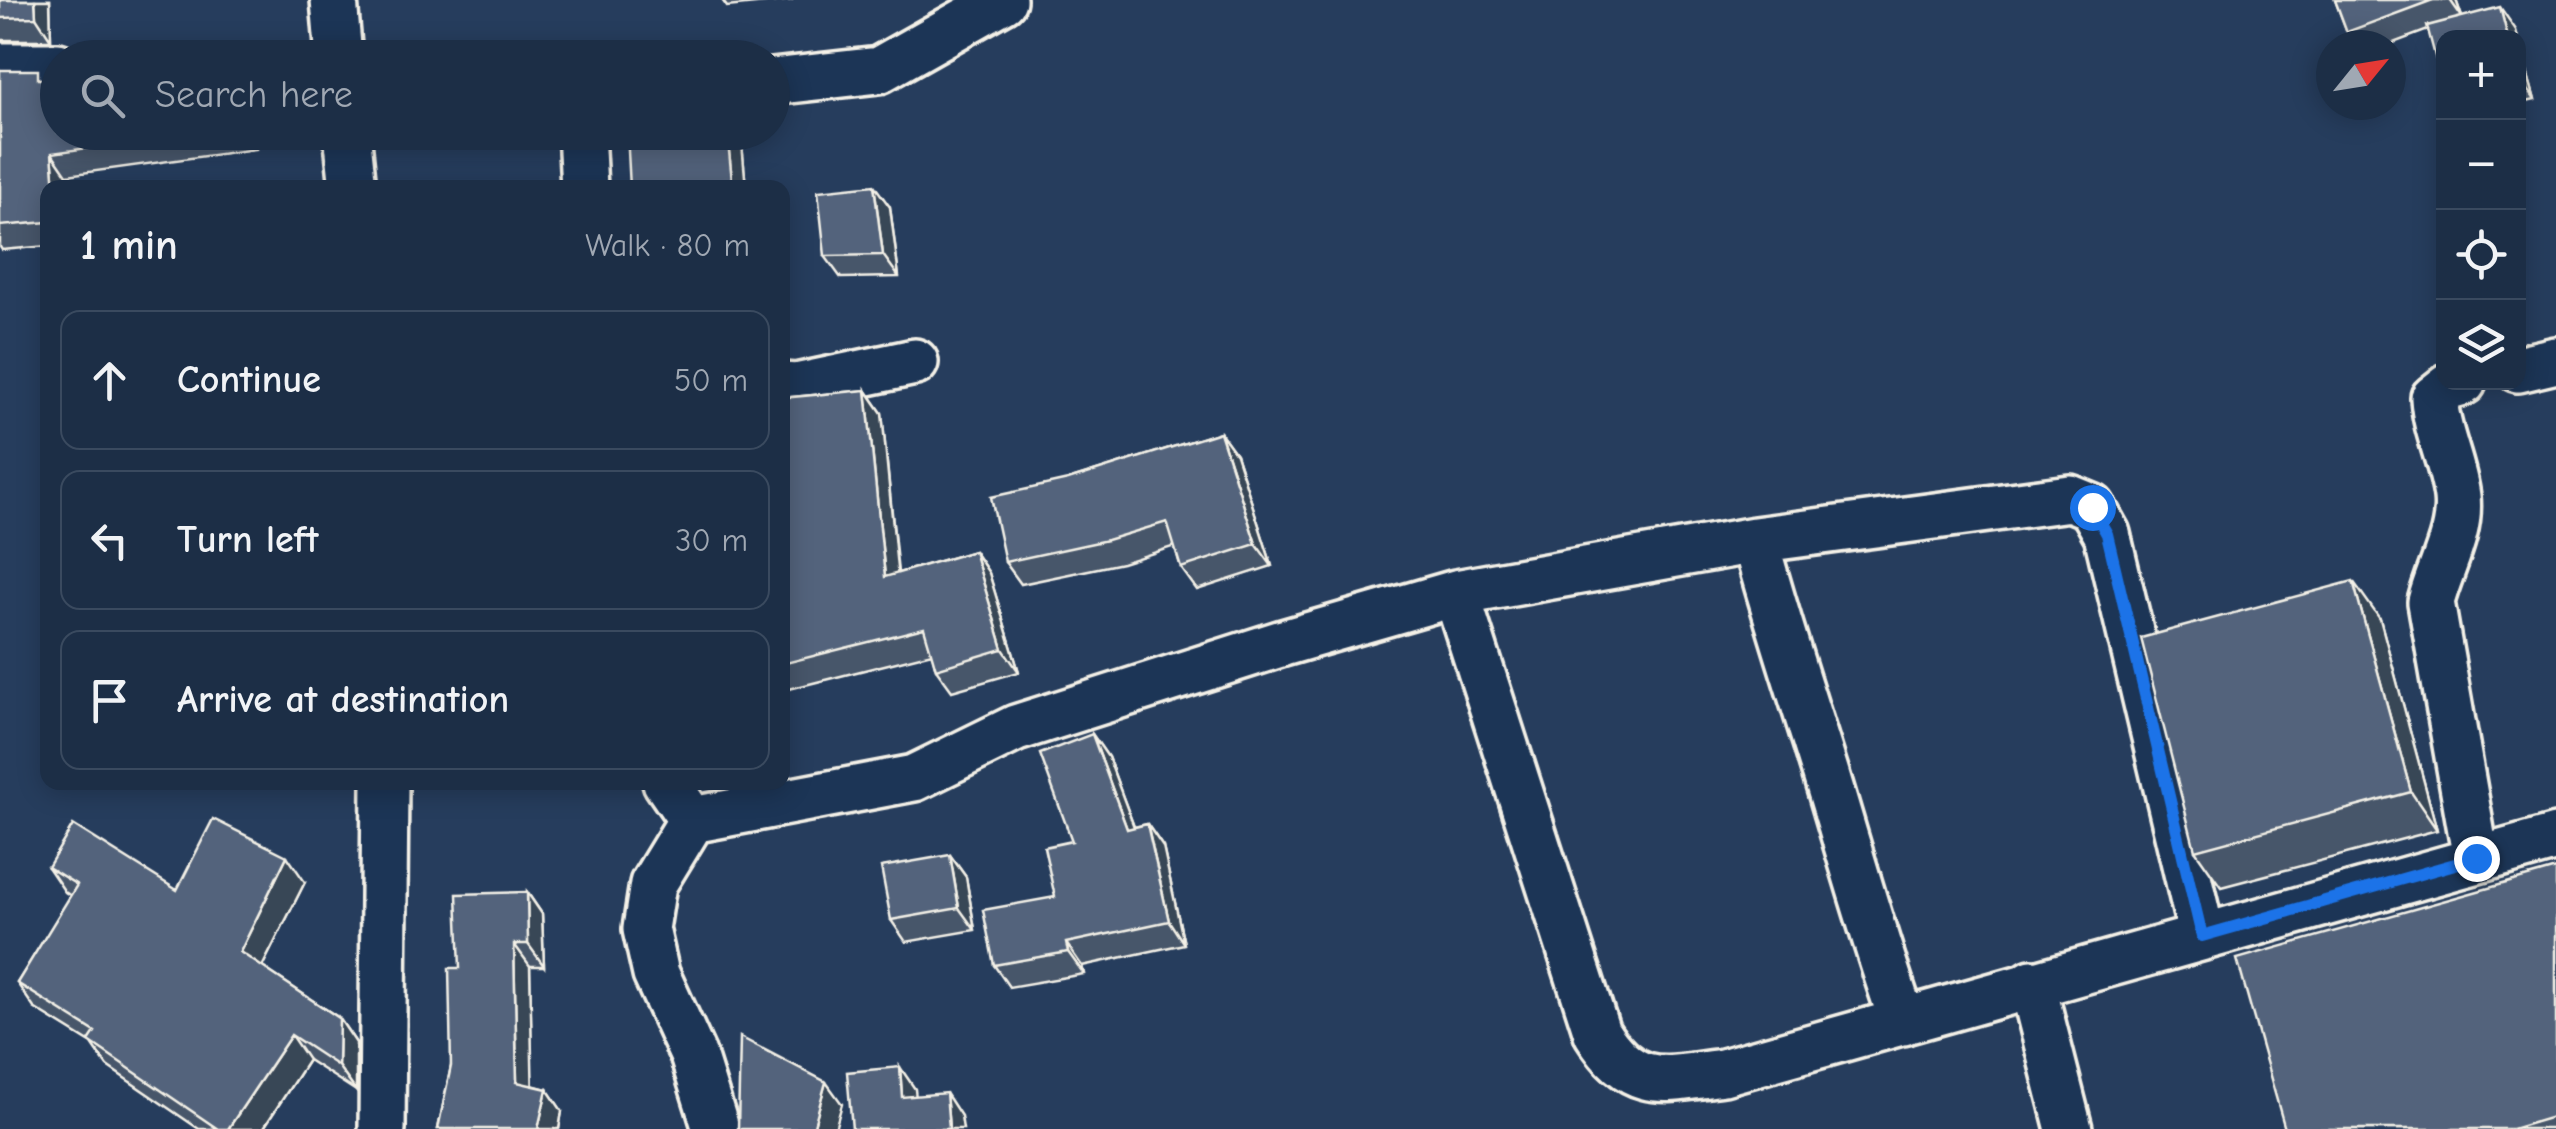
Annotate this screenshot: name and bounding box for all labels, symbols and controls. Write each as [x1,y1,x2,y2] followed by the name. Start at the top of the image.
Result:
[2316,30,2406,120] north arrow
[2436,30,2526,390] map controls
[2436,30,2526,120] button: +
[40,40,790,150] search box
[75,68,130,123] icon: search
[155,73,353,117] text: Search here
[2436,120,2526,210] button: −
[2436,210,2526,300] button: locate
[80,221,178,270] text: 1 min
[585,227,750,264] text: Walk · 80 m
[2436,300,2526,390] button: layers
[82,353,137,408] icon: ahead
[177,358,321,402] text: Continue
[674,362,748,399] text: 50 m
[2070,485,2116,531] route start
[82,513,137,568] icon: left
[177,518,318,562] text: Turn left
[675,522,748,559] text: 30 m
[82,673,137,728] icon: arrive
[177,678,509,722] text: Arrive at destination
[2454,836,2500,882] route end

